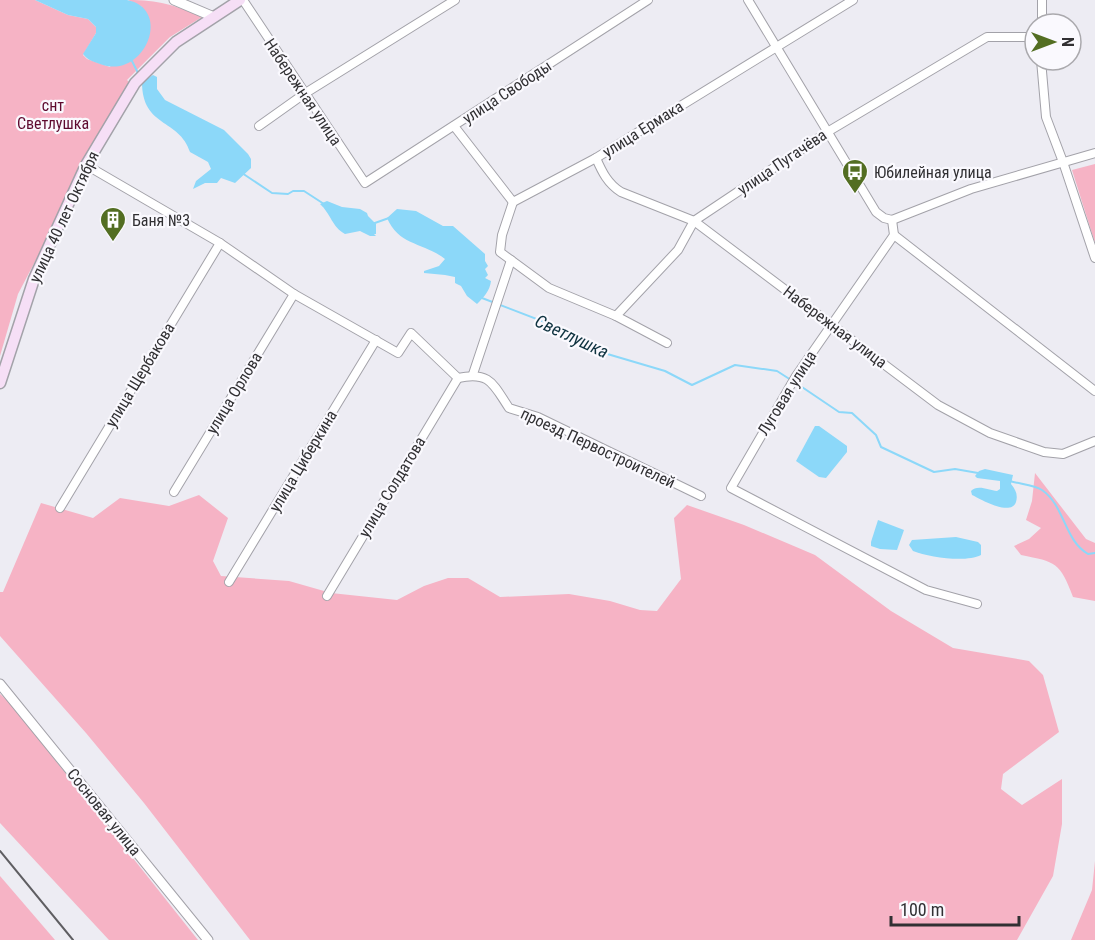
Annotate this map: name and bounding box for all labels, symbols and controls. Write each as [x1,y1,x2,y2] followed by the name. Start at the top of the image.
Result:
[1023,12,1083,72] north arrow
[260,35,346,149] street label: Набережная улица
[1058,37,1077,47] text: N
[459,56,555,128] street label: улица Свободы
[17,96,89,133] park label: снт Светлушка
[599,97,687,161] street label: улица Ермака
[734,125,830,199] street label: улица Пугачёва
[25,148,103,286] street label: улица 40 лет Октября
[840,157,870,195] bus stop icon: Юбилейная улица
[874,163,992,182] place label: Юбилейная улица
[98,205,128,243] building icon: Баня №3
[132,211,190,230] place label: Баня №3
[779,282,891,372] street label: Набережная улица
[532,310,612,362] water label: Светлушка
[101,320,179,430] street label: улица Щербакова
[753,347,821,439] street label: Луговая улица
[202,349,266,437] street label: улица Орлова
[518,404,678,492] street label: проезд Первостроителей
[265,407,341,515] street label: улица Циберкина
[355,433,429,541] street label: улица Солдатова
[63,765,145,859] street label: Сосновая улица
[891,889,1018,927] scale bar
[900,899,944,920] text: 100 m

